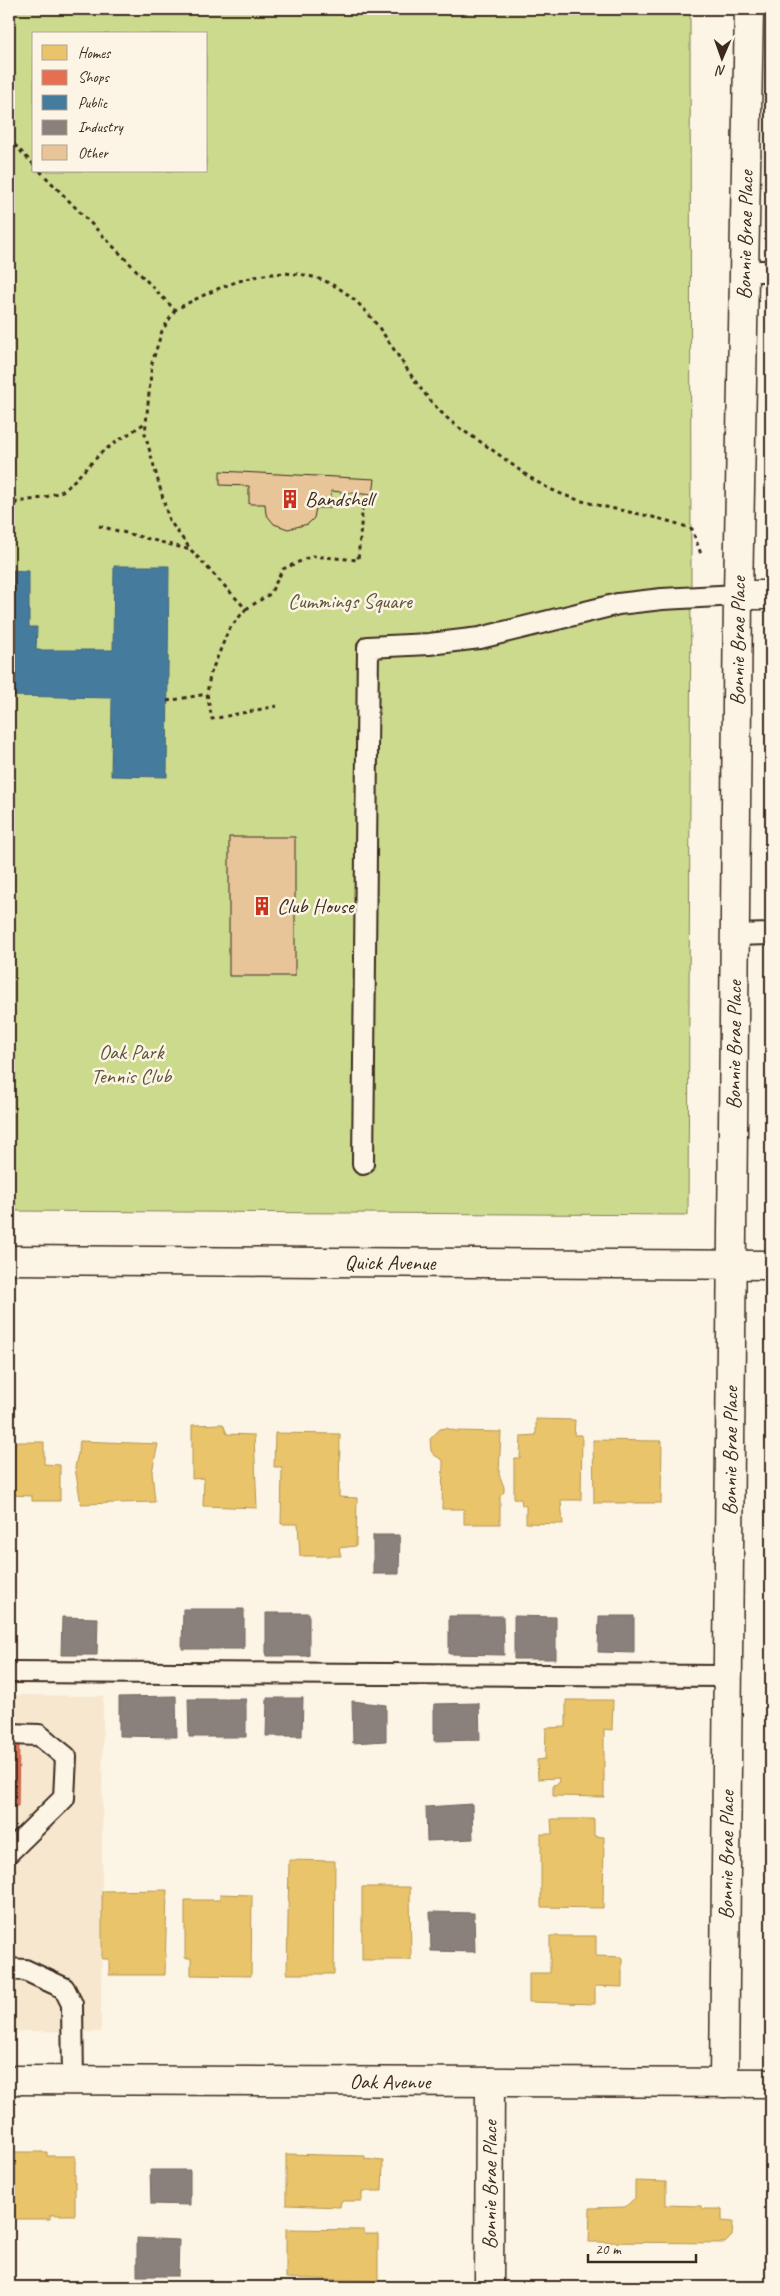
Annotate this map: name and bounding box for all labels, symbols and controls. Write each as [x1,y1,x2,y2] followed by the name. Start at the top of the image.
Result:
[32,32,208,172] legend
[698,32,748,82] north arrow
[78,44,112,63] text: Homes
[715,62,726,79] text: N
[78,68,111,87] text: Shops
[78,94,108,113] text: Public
[78,118,125,137] text: Industry
[78,144,109,163] text: Other
[731,168,759,300] street label: Bonnie Brae Place
[305,486,377,512] place label: Bandshell
[279,488,301,510] building icon: Bandshell
[724,574,751,706] street label: Bonnie Brae Place
[288,588,413,614] park label: Cummings Square
[277,893,356,919] place label: Club House
[251,895,273,917] building icon: Club House
[720,978,747,1110] street label: Bonnie Brae Place
[91,1039,173,1089] park label: Oak Park Tennis Club
[345,1249,437,1276] street label: Quick Avenue
[716,1384,744,1516] street label: Bonnie Brae Place
[713,1788,740,1920] street label: Bonnie Brae Place
[350,2068,433,2095] street label: Oak Avenue
[476,2118,503,2250] street label: Bonnie Brae Place
[588,2231,695,2263] scale bar
[595,2240,622,2259] text: 20 m

